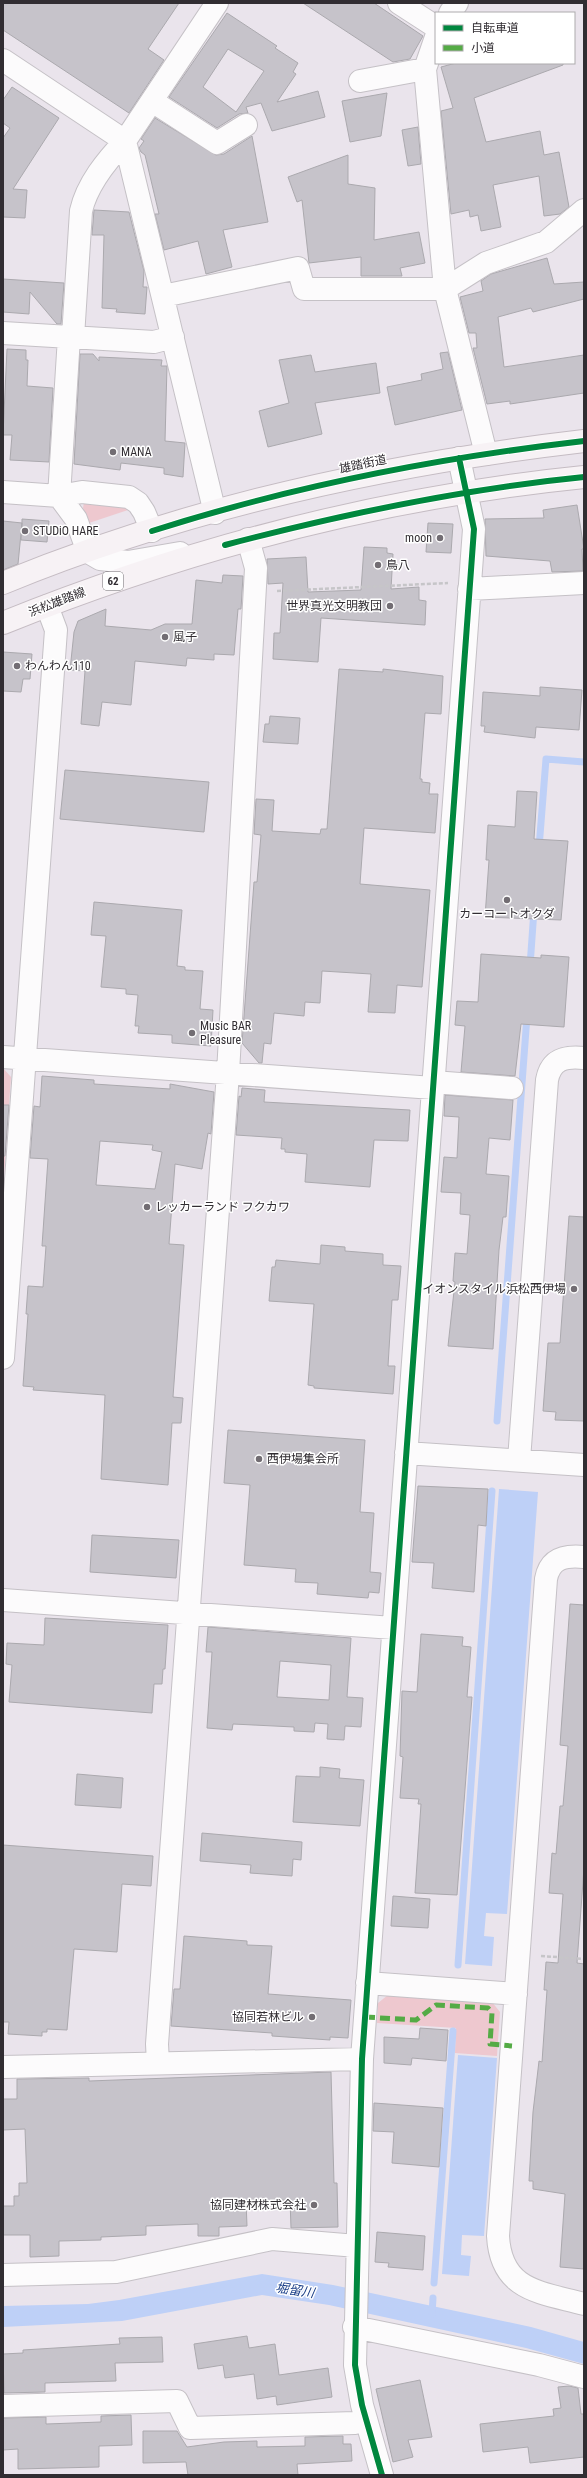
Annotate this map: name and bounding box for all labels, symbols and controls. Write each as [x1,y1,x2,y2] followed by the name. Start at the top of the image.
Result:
[435,12,575,64] legend
[471,21,519,35] text: 自転車道
[471,41,495,55] text: 小道
[121,445,152,459] place label: MANA
[108,447,118,457] marker: MANA
[338,452,388,476] street label: 雄踏街道
[33,524,99,538] place label: STUDiO HARE
[20,526,30,536] marker: STUDiO HARE
[405,531,432,545] place label: moon
[435,533,445,543] marker: moon
[386,558,410,572] place label: 鳥八
[373,560,383,570] marker: 鳥八
[103,572,123,590] road number: 62
[26,585,88,619] street label: 浜松雄踏線
[286,599,382,613] place label: 世界真光文明教団
[385,601,395,611] marker: 世界真光文明教団
[173,630,197,644] place label: 風子
[160,632,170,642] marker: 風子
[25,659,91,673] place label: わんわん110
[12,661,22,671] marker: わんわん110
[502,895,512,905] marker: カーコートオクダ
[459,907,555,921] place label: カーコートオクダ
[200,1019,252,1047] place label: Music BAR Pleasure
[187,1028,197,1038] marker: Music BAR Pleasure
[155,1200,290,1214] place label: レッカーランド フクカワ
[142,1202,152,1212] marker: レッカーランド フクカワ
[422,1282,566,1296] place label: イオンスタイル浜松西伊場
[569,1284,579,1294] marker: イオンスタイル浜松西伊場
[267,1452,339,1466] place label: 西伊場集会所
[254,1454,264,1464] marker: 西伊場集会所
[232,2010,304,2024] place label: 協同若林ビル
[307,2012,317,2022] marker: 協同若林ビル
[210,2198,306,2212] place label: 協同建材株式会社
[309,2200,319,2210] marker: 協同建材株式会社
[275,2280,317,2301] water label: 堀留川

